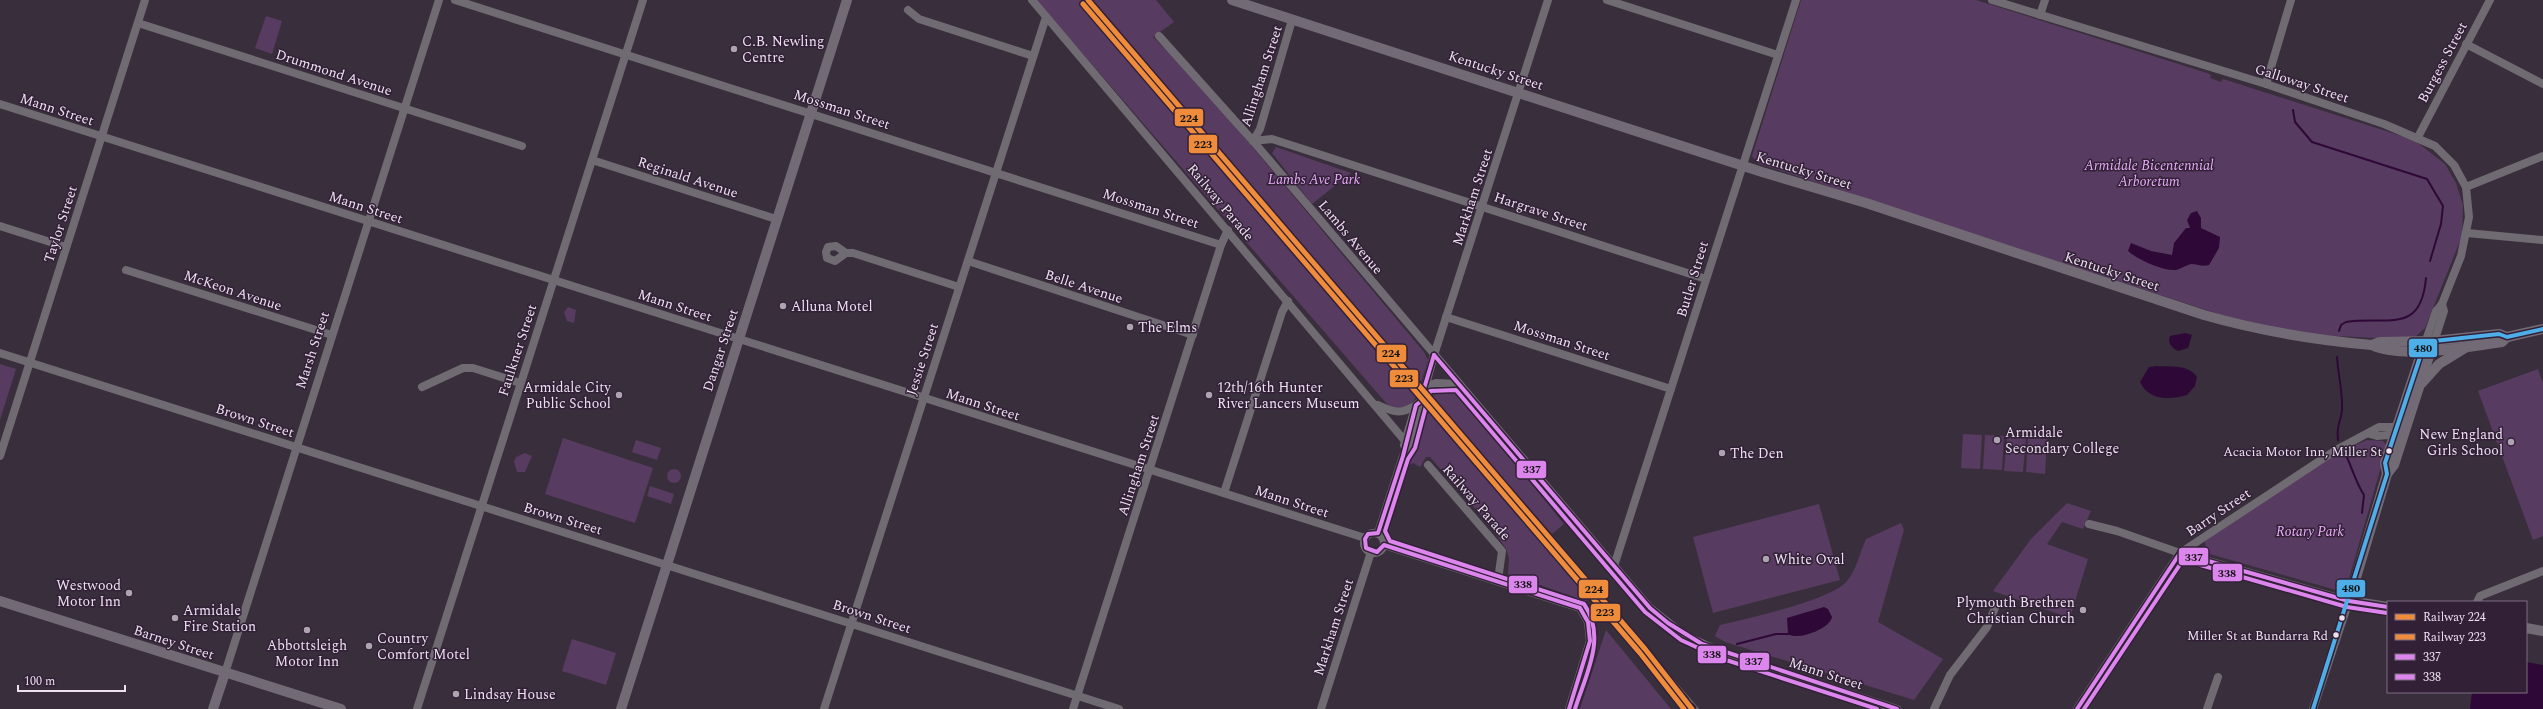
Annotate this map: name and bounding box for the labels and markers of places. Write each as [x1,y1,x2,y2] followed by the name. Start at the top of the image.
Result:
[742,31,824,68] place label: C.B. Newling Centre
[729,44,739,54] marker: C.B. Newling Centre
[791,296,873,317] place label: Alluna Motel
[778,301,788,311] marker: Alluna Motel
[1138,317,1197,338] place label: The Elms
[1125,322,1135,332] marker: The Elms
[523,377,612,414] place label: Armidale City Public School
[1217,377,1360,414] place label: 12th/16th Hunter River Lancers Museum
[614,390,624,400] marker: Armidale City Public School
[1204,390,1214,400] marker: 12th/16th Hunter River Lancers Museum
[2005,422,2120,459] place label: Armidale Secondary College
[2419,424,2503,461] place label: New England Girls School
[1992,435,2002,445] marker: Armidale Secondary College
[2506,437,2516,447] marker: New England Girls School
[2223,442,2382,462] place label: Acacia Motor Inn, Miller St
[1730,443,1784,464] place label: The Den
[2384,446,2394,456] marker: Acacia Motor Inn, Miller St
[1717,448,1727,458] marker: The Den
[1774,549,1845,570] place label: White Oval
[1761,554,1771,564] marker: White Oval
[56,575,121,612] place label: Westwood Motor Inn
[124,588,134,598] marker: Westwood Motor Inn
[1956,592,2075,629] place label: Plymouth Brethren Christian Church
[183,600,256,637] place label: Armidale Fire Station
[2078,605,2088,615] marker: Plymouth Brethren Christian Church
[170,613,180,623] marker: Armidale Fire Station
[2337,613,2347,623] unlabelled marker
[302,625,312,635] marker: Abbottsleigh Motor Inn
[2187,626,2328,646] place label: Miller St at Bundarra Rd
[377,628,470,665] place label: Country Comfort Motel
[2331,630,2341,640] marker: Miller St at Bundarra Rd
[267,635,347,672] place label: Abbottsleigh Motor Inn
[364,641,374,651] marker: Country Comfort Motel
[464,684,556,705] place label: Lindsay House
[451,689,461,699] marker: Lindsay House

